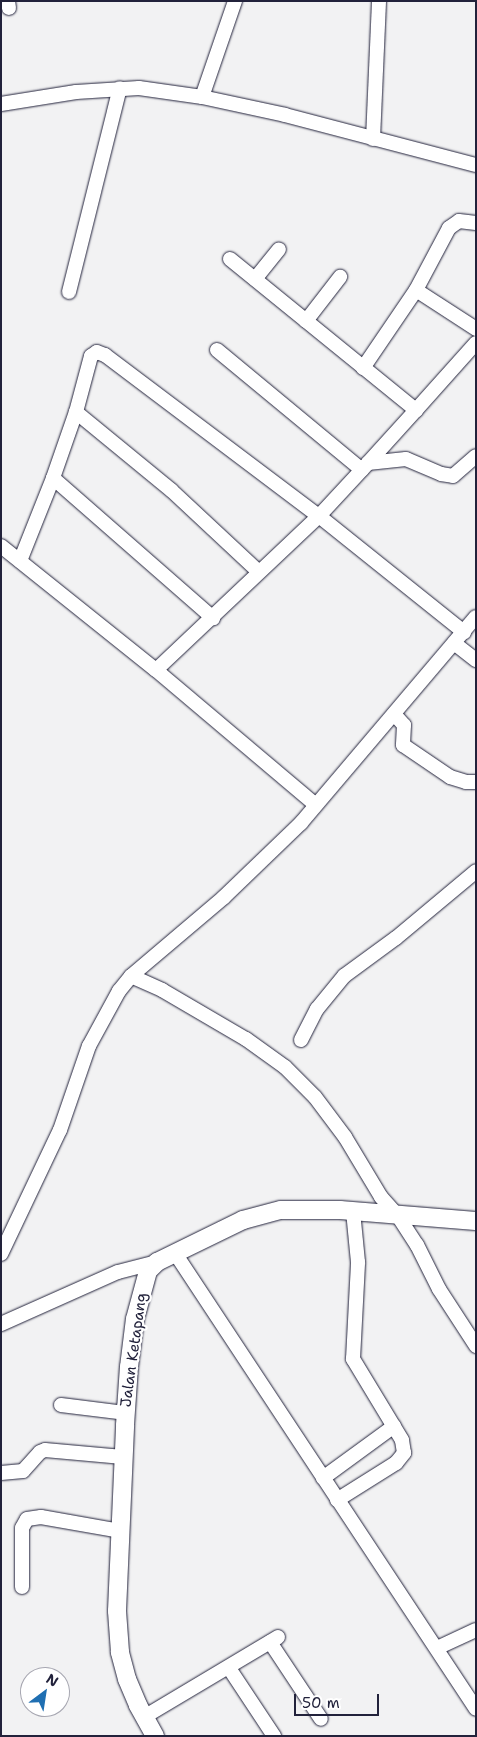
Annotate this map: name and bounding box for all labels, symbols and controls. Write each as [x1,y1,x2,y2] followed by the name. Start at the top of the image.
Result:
[117,1292,151,1408] street label: Jalan Ketapang
[20,1667,70,1717] north arrow
[43,1669,62,1691] text: N
[297,1684,382,1716] scale bar
[302,1693,340,1713] text: 50 m

